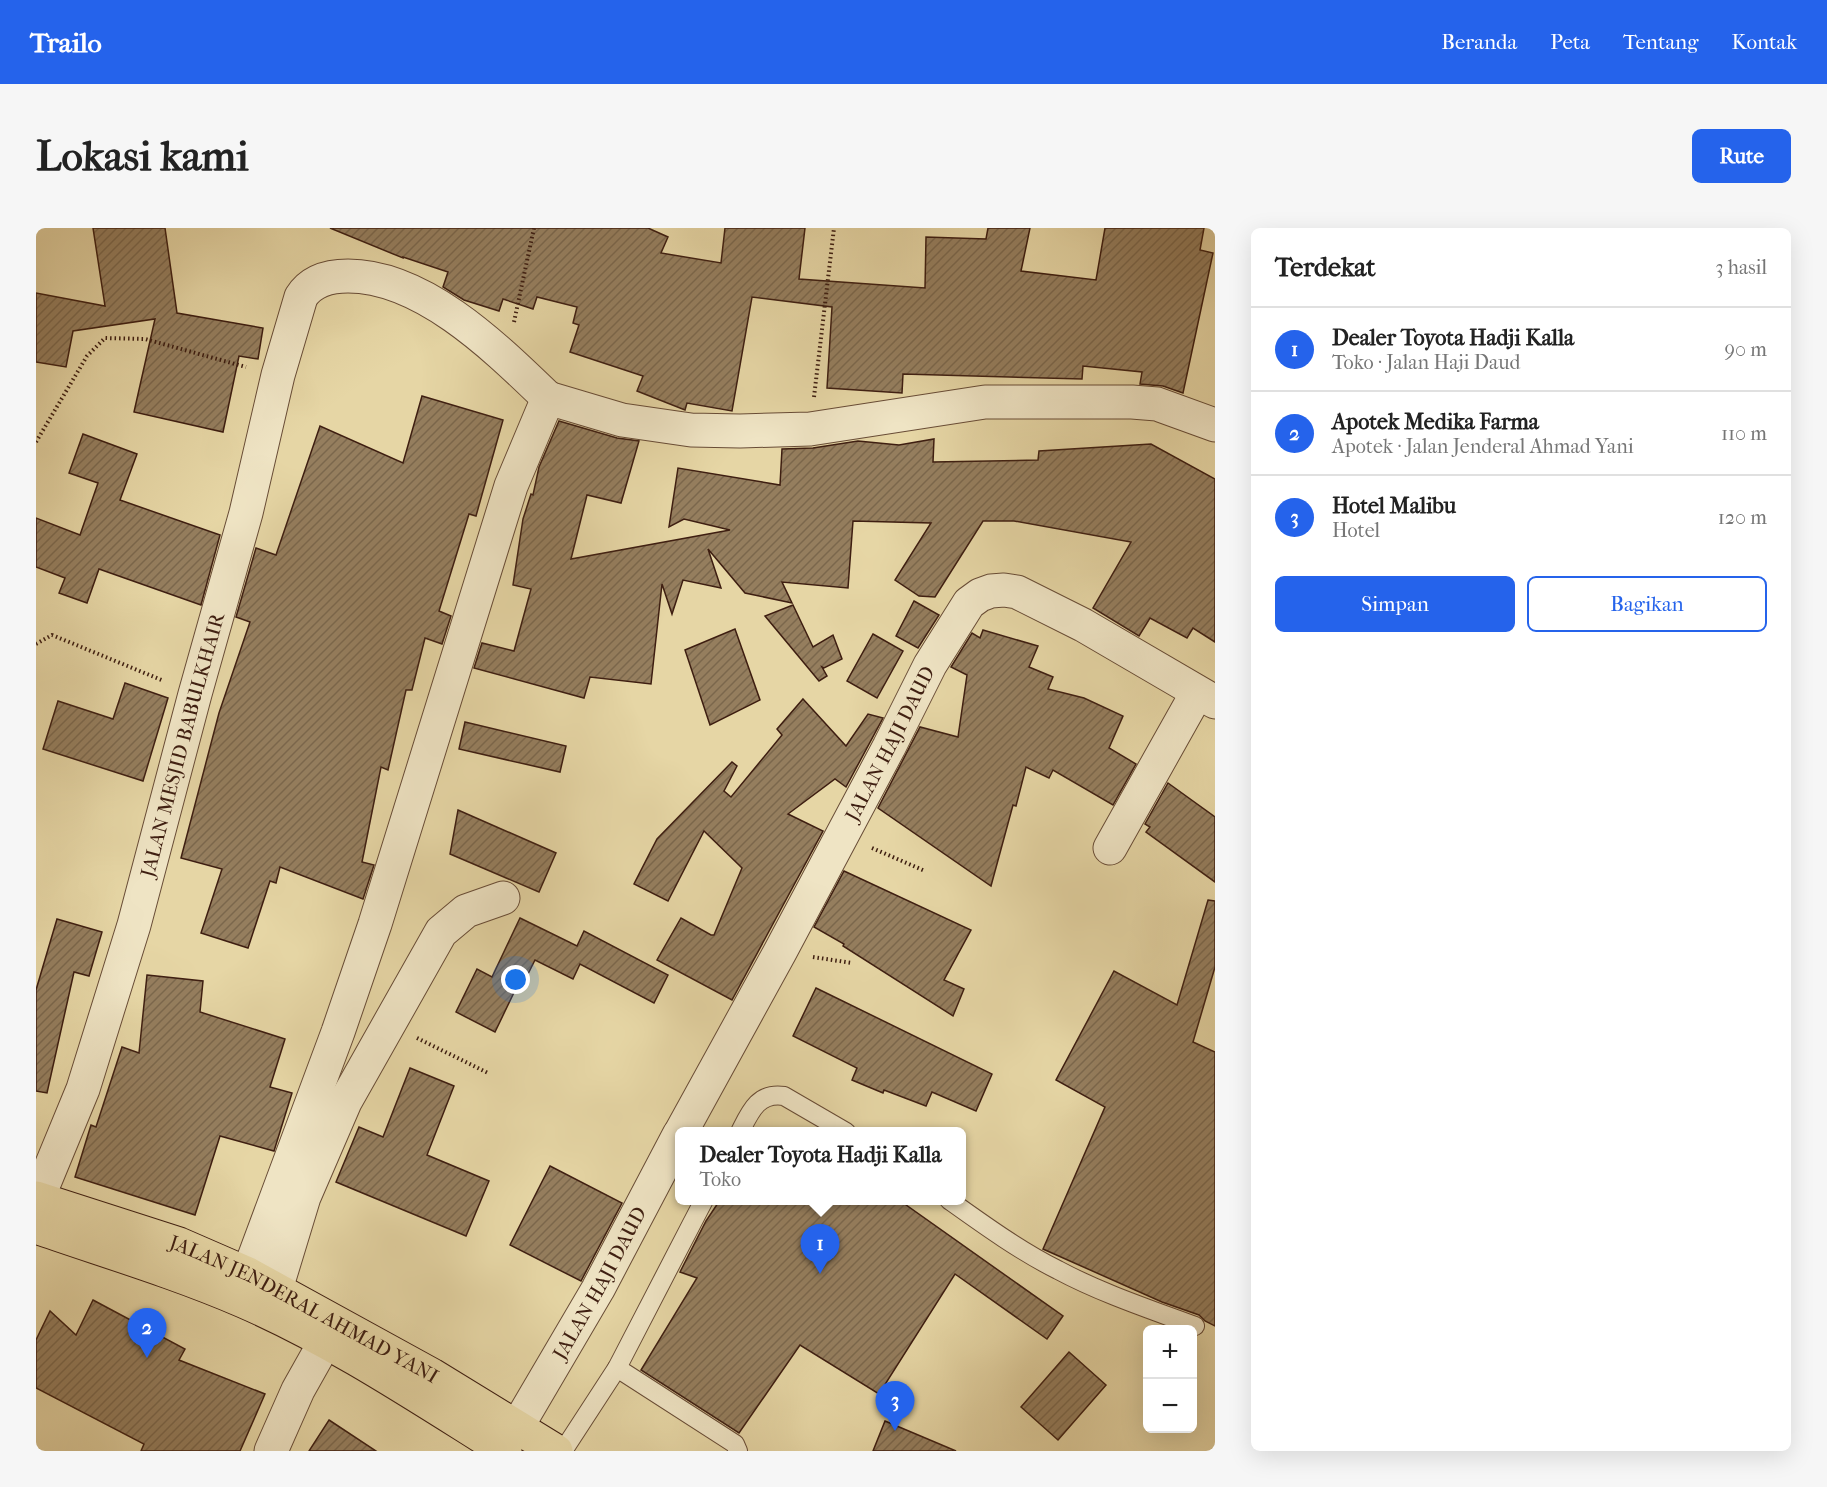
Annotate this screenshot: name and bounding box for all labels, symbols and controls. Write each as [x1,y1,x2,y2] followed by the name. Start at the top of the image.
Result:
[30,26,102,59] text: Trailo
[1441,30,1517,54] text: Beranda
[1550,30,1590,54] text: Peta
[1623,30,1699,54] text: Tentang
[1732,30,1797,54] text: Kontak
[1692,129,1791,183] button: Rute
[36,132,249,181] text: Lokasi kami
[1275,252,1376,283] text: Terdekat
[1715,256,1767,279] text: 3 hasil
[1332,325,1574,351] text: Dealer Toyota Hadji Kalla
[1291,338,1298,361] text: 1
[1725,338,1767,361] text: 90 m
[1332,351,1520,374] text: Toko · Jalan Haji Daud
[1332,409,1539,435] text: Apotek Medika Farma
[1289,422,1300,445] text: 2
[1721,422,1767,445] text: 110 m
[1332,435,1634,458] text: Apotek · Jalan Jenderal Ahmad Yani
[1332,493,1456,519] text: Hotel Malibu
[1290,506,1299,529] text: 3
[1718,506,1767,529] text: 120 m
[1332,519,1380,542] text: Hotel
[1275,576,1515,632] button: Simpan
[1527,576,1767,632] button: Bagikan
[136,609,230,882] street label: JALAN MESJID BABULKHAIR
[840,662,940,827] street label: JALAN HAJI DAUD
[501,965,530,994] your location
[675,1127,966,1205] popup
[699,1142,942,1168] text: Dealer Toyota Hadji Kalla
[699,1168,741,1191] text: Toko
[547,1203,651,1365] street label: JALAN HAJI DAUD
[800,1224,840,1274] pin: 1
[165,1230,443,1388] street label: JALAN JENDERAL AHMAD YANI
[128,1308,166,1358] pin: 2
[1143,1325,1197,1433] map controls
[1143,1325,1197,1379] button: +
[1143,1379,1197,1433] button: −
[876,1382,914,1431] pin: 3

